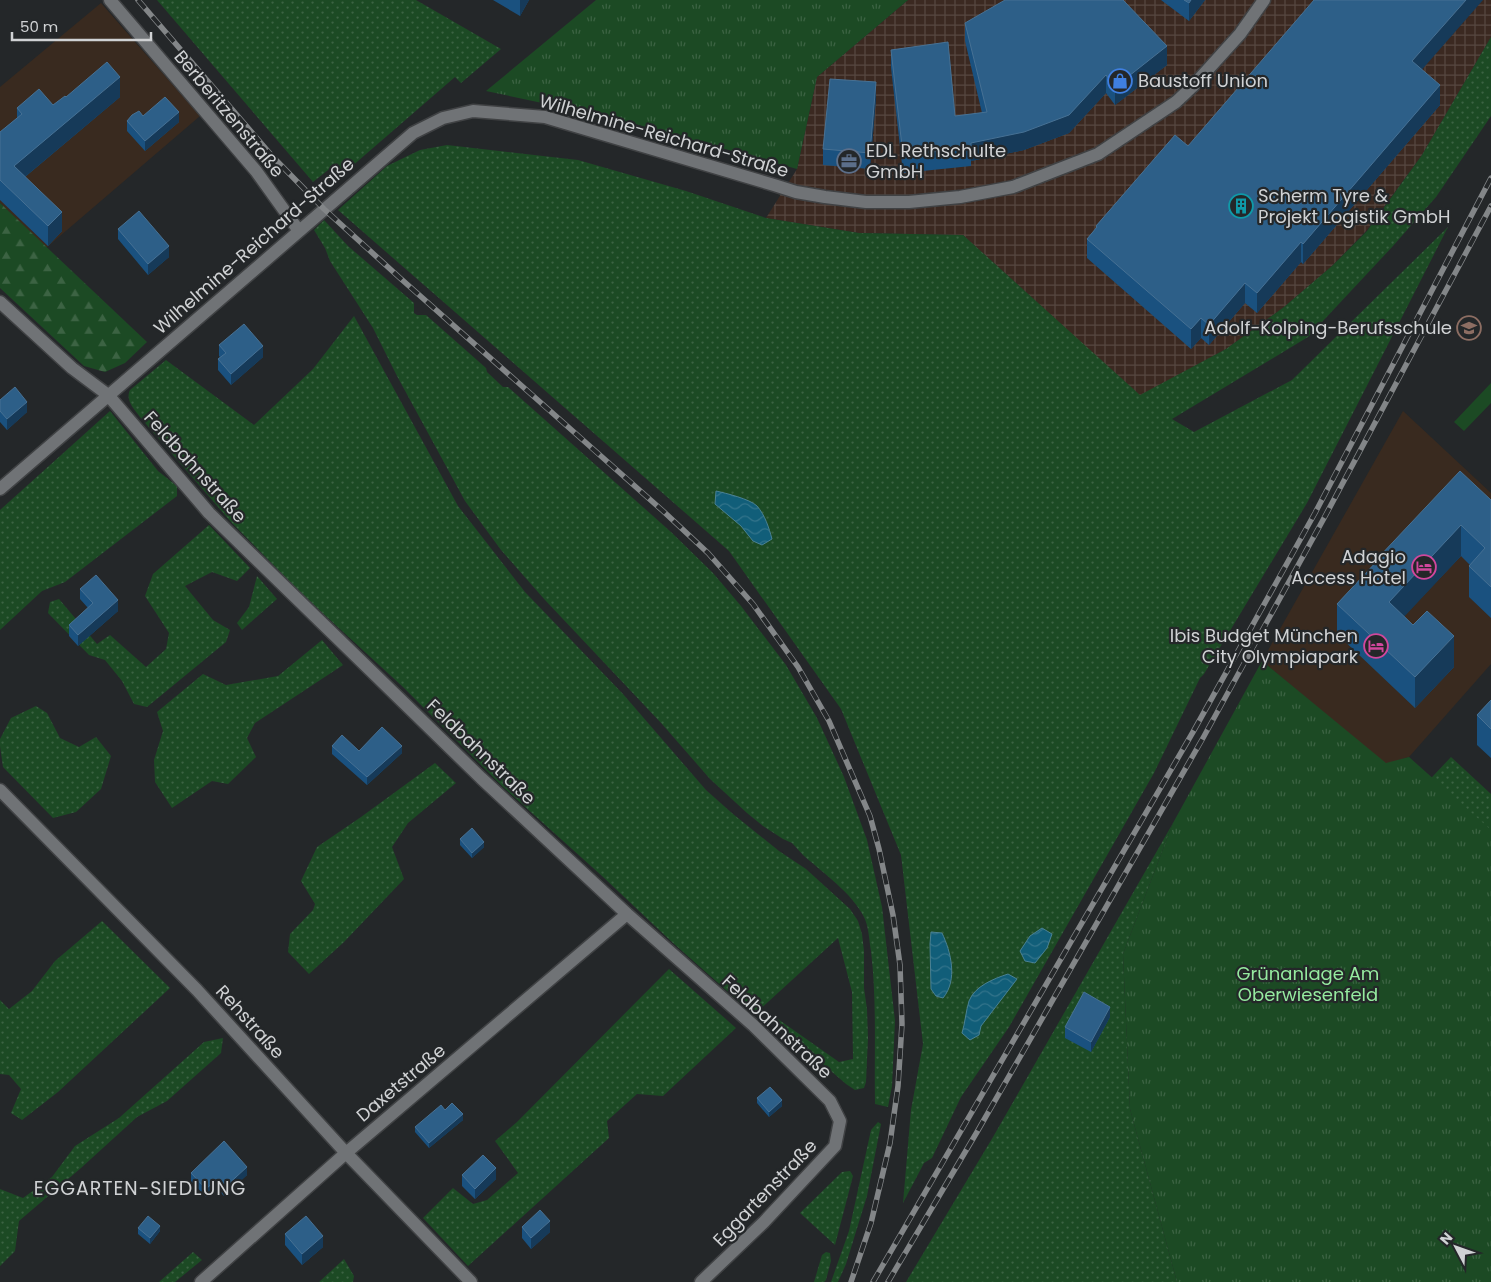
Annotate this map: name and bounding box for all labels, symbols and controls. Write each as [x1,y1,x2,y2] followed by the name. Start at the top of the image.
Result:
[12,10,151,42] scale bar
[20,16,58,37] text: 50 m
[169,45,290,183] street label: Berberitzenstraße
[1107,68,1133,94] shop icon: Baustoff Union
[1138,68,1268,93] place label: Baustoff Union
[536,88,792,183] street label: Wilhelmine-Reichard-Straße
[866,138,1006,184] place label: EDL Rethschulte GmbH
[836,148,862,174] office icon: EDL Rethschulte GmbH
[148,151,359,340] street label: Wilhelmine-Reichard-Straße
[1258,183,1450,229] place label: Scherm Tyre & Projekt Logistik GmbH
[1228,193,1254,219] building icon: Scherm Tyre & Projekt Logistik GmbH
[1204,315,1452,340] place label: Adolf-Kolping-Berufsschule
[1456,315,1482,341] school or university icon: Adolf-Kolping-Berufsschule
[138,405,252,528] street label: Feldbahnstraße
[1291,544,1406,590] place label: Adagio Access Hotel
[1411,554,1437,580] hotel icon: Adagio Access Hotel
[1170,623,1359,669] place label: Ibis Budget München City Olympiapark
[1363,633,1389,659] hotel icon: Ibis Budget München City Olympiapark
[421,693,541,810] street label: Feldbahnstraße
[1237,961,1379,1007] park label: Grünanlage Am Oberwiesenfeld
[717,969,838,1084] street label: Feldbahnstraße
[210,979,290,1064] street label: Rehstraße
[351,1038,451,1127] street label: Daxetstraße
[707,1134,822,1252] street label: Eggartenstraße
[34,1175,246,1202] district label: EGGARTEN-SIEDLUNG
[1431,1222,1481,1272] north arrow
[1435,1228,1457,1249] text: N

